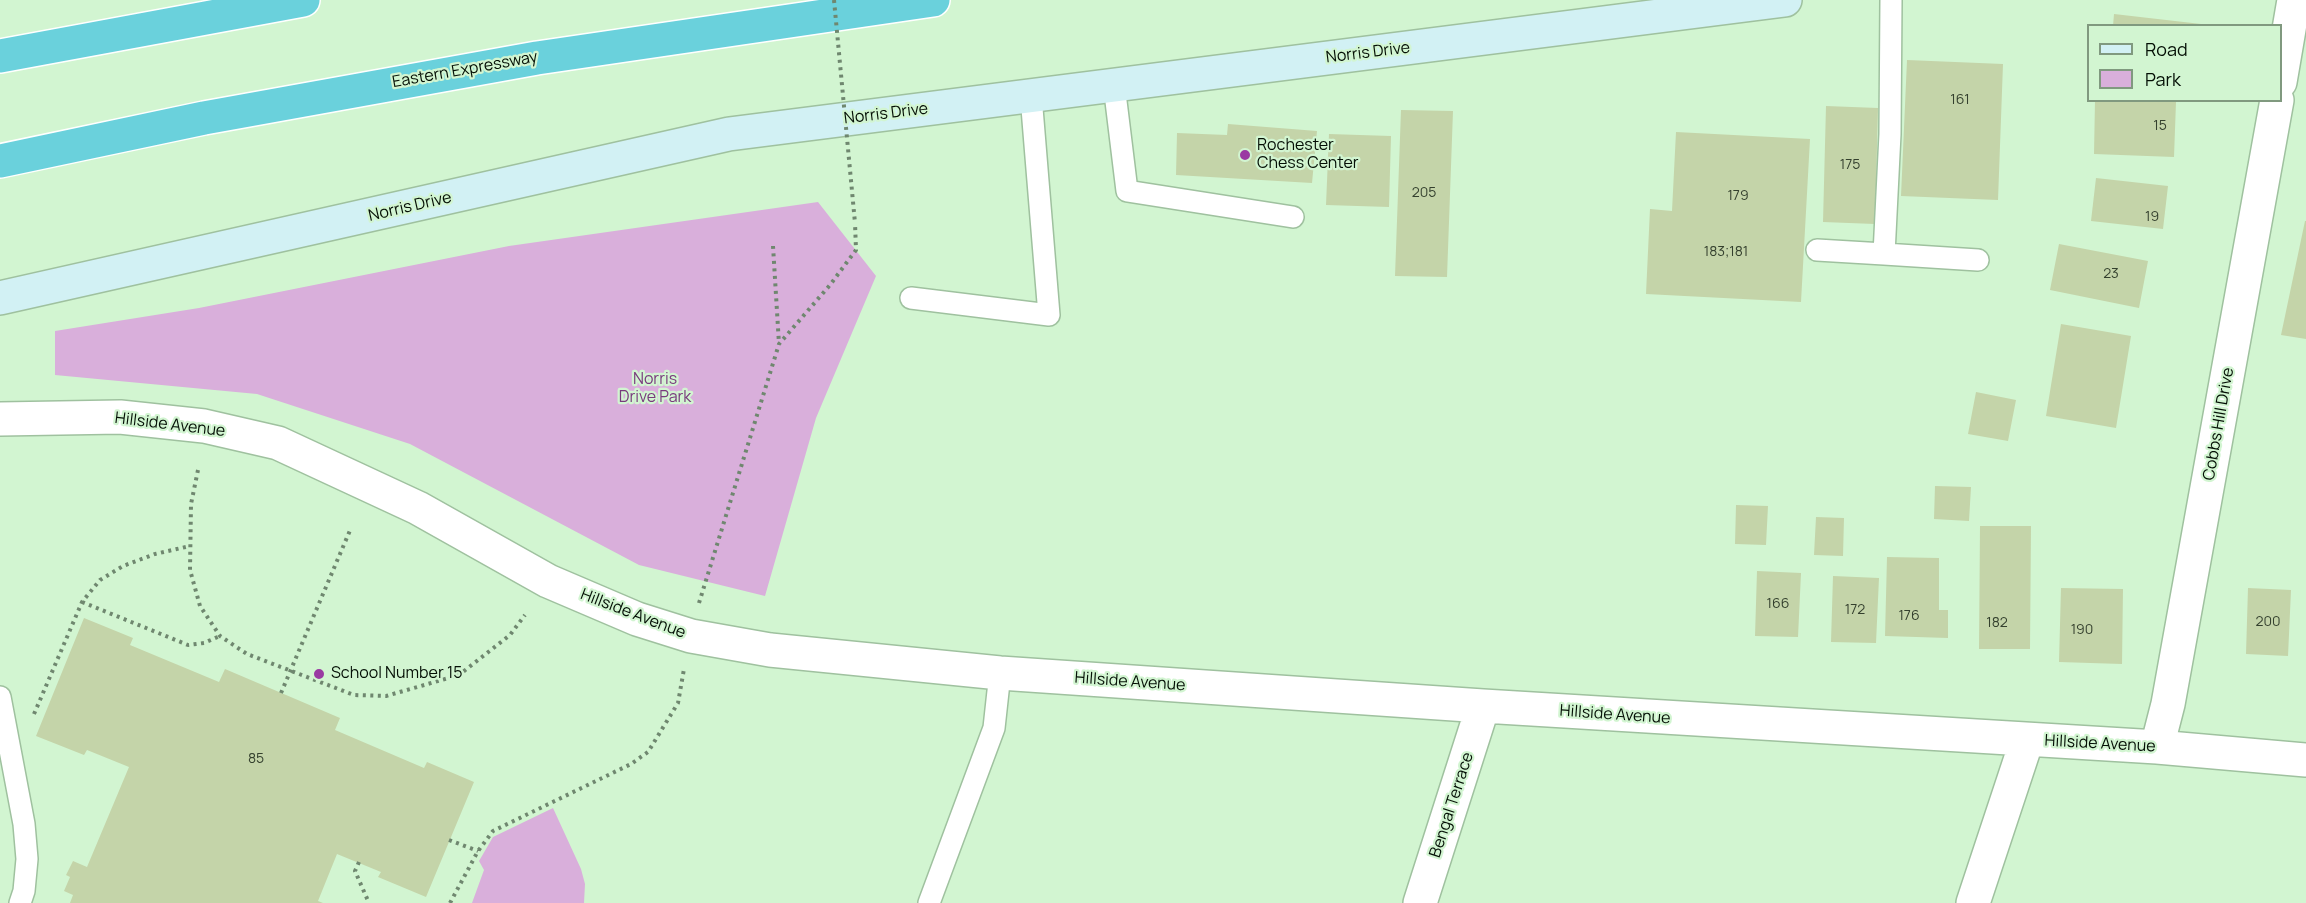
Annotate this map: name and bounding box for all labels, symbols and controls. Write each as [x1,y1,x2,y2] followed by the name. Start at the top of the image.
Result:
[2087,24,2282,102] legend
[2145,37,2188,61] text: Road
[1325,38,1411,68] street label: Norris Drive
[391,48,539,92] street label: Eastern Expressway
[2145,67,2181,91] text: Park
[1950,92,1970,108] house number: 161
[843,99,929,129] street label: Norris Drive
[2153,118,2167,134] house number: 15
[1257,136,1359,174] place label: Rochester Chess Center
[1238,148,1252,162] marker: Rochester Chess Center
[1840,157,1860,173] house number: 175
[1412,185,1436,201] house number: 205
[367,188,453,226] street label: Norris Drive
[1727,188,1749,204] house number: 179
[2145,209,2159,225] house number: 19
[1704,244,1748,260] house number: 183;181
[2103,266,2119,282] house number: 23
[2200,366,2238,482] street label: Cobbs Hill Drive
[619,370,691,408] park label: Norris Drive Park
[114,409,226,441] street label: Hillside Avenue
[578,585,688,643] street label: Hillside Avenue
[1767,596,1789,612] house number: 166
[1845,602,1865,618] house number: 172
[1898,608,1920,624] house number: 176
[2255,614,2281,630] house number: 200
[1986,615,2008,631] house number: 182
[2071,622,2093,638] house number: 190
[331,664,462,684] place label: School Number 15
[312,667,326,681] marker: School Number 15
[1074,669,1186,695] street label: Hillside Avenue
[1559,702,1671,728] street label: Hillside Avenue
[2044,732,2156,756] street label: Hillside Avenue
[1426,750,1478,860] street label: Bengal Terrace
[248,751,264,767] house number: 85

